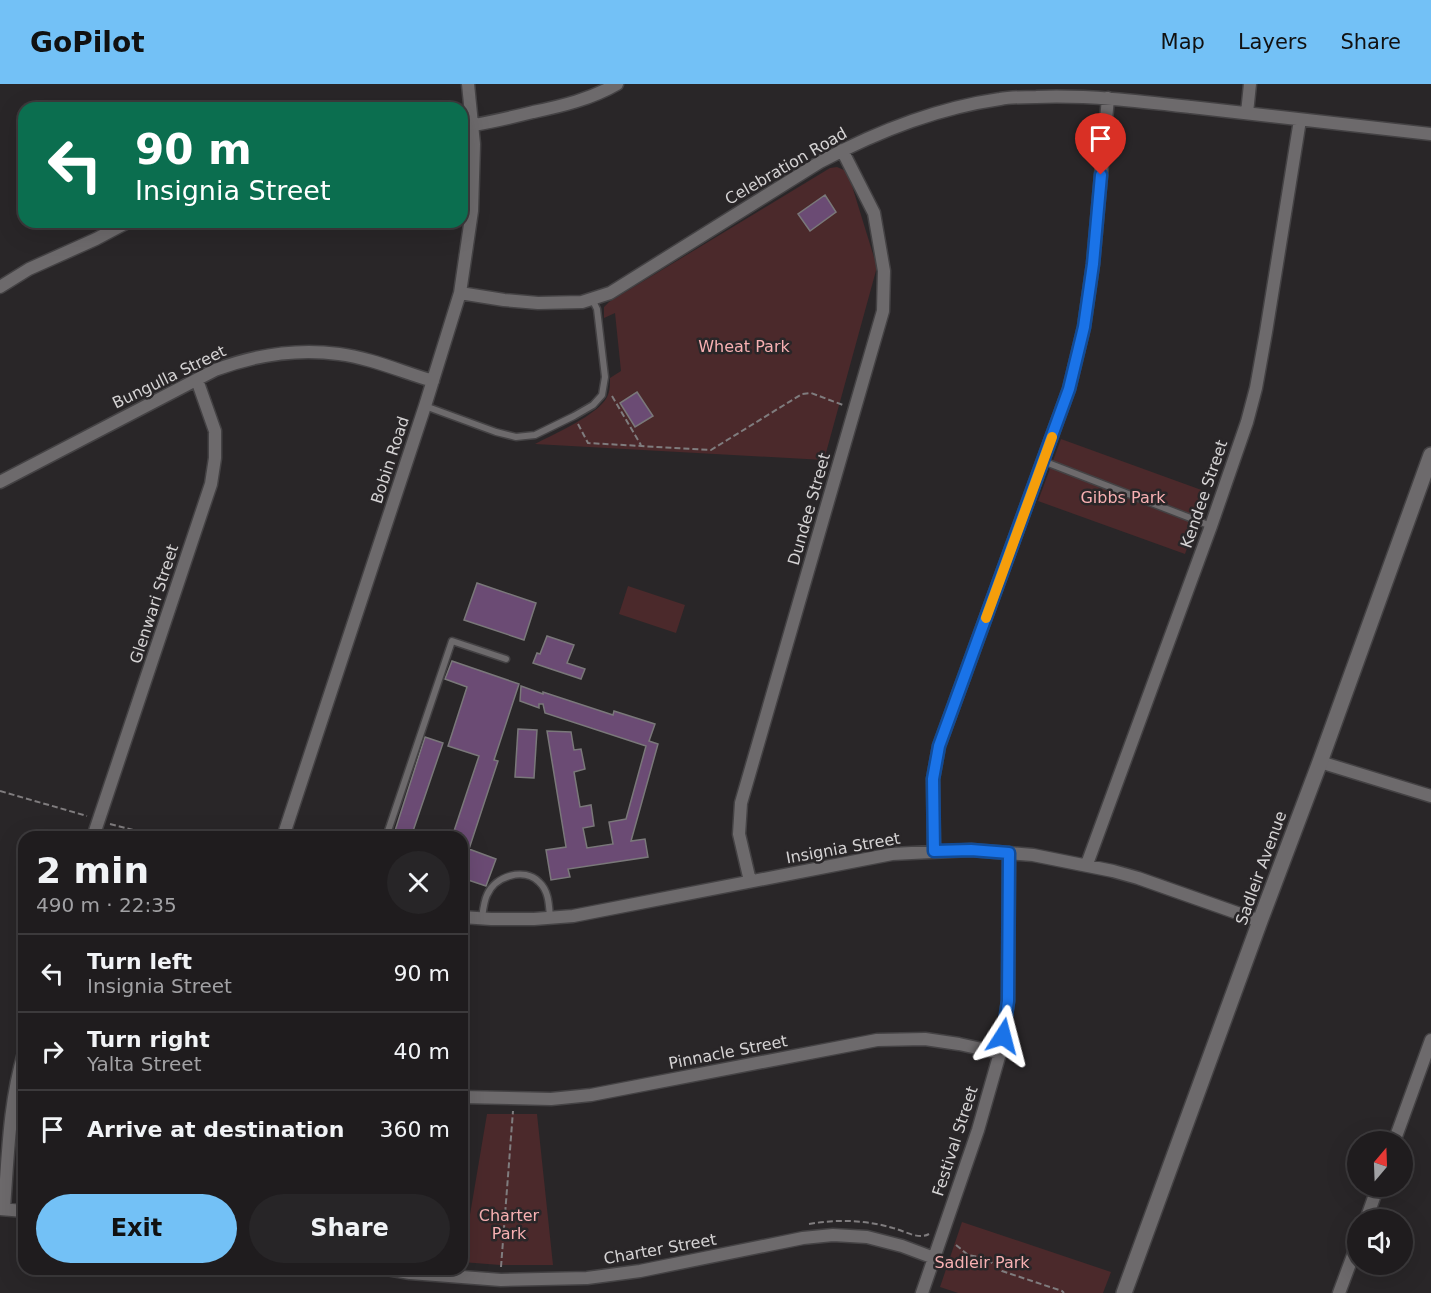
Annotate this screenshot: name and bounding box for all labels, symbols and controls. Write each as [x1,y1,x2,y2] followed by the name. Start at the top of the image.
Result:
[30,26,145,59] text: GoPilot
[1161,30,1205,54] text: Map
[1238,30,1307,54] text: Layers
[1340,30,1401,54] text: Share
[1075,113,1126,175] pin
[1084,122,1117,155] icon: arrive
[722,123,850,209] street label: Celebration Road
[135,125,252,174] text: 90 m
[36,126,114,204] icon: left
[135,175,331,206] text: Insignia Street
[698,337,791,356] park label: Wheat Park
[109,341,229,413] street label: Bungulla Street
[367,414,413,506] street label: Bobin Road
[1177,437,1231,551] street label: Kendee Street
[784,451,834,567] street label: Dundee Street
[1080,488,1166,507] park label: Gibbs Park
[126,542,182,666] street label: Glenwari Street
[1232,808,1290,928] street label: Sadleir Avenue
[784,829,902,867] street label: Insignia Street
[36,850,149,891] text: 2 min
[387,851,450,914] button: close
[36,893,177,917] text: 490 m · 22:35
[87,949,192,974] text: Turn left
[36,957,69,990] icon: left
[394,961,450,986] text: 90 m
[87,974,232,998] text: Insignia Street
[971,1004,1035,1068] position arrow
[87,1027,210,1052] text: Turn right
[667,1031,789,1073] street label: Pinnacle Street
[36,1035,69,1068] icon: right
[394,1039,450,1064] text: 40 m
[87,1052,202,1076] text: Yalta Street
[928,1084,982,1198] street label: Festival Street
[36,1113,69,1146] icon: arrive
[87,1117,344,1142] text: Arrive at destination
[380,1117,450,1142] text: 360 m
[1347,1131,1413,1197] north arrow
[1347,1131,1413,1275] map controls
[36,1194,237,1263] button: Exit
[249,1194,450,1263] button: Share
[479,1206,540,1243] park label: Charter Park
[1347,1209,1413,1275] button: sound
[602,1230,718,1268] street label: Charter Street
[934,1253,1030,1272] park label: Sadleir Park

